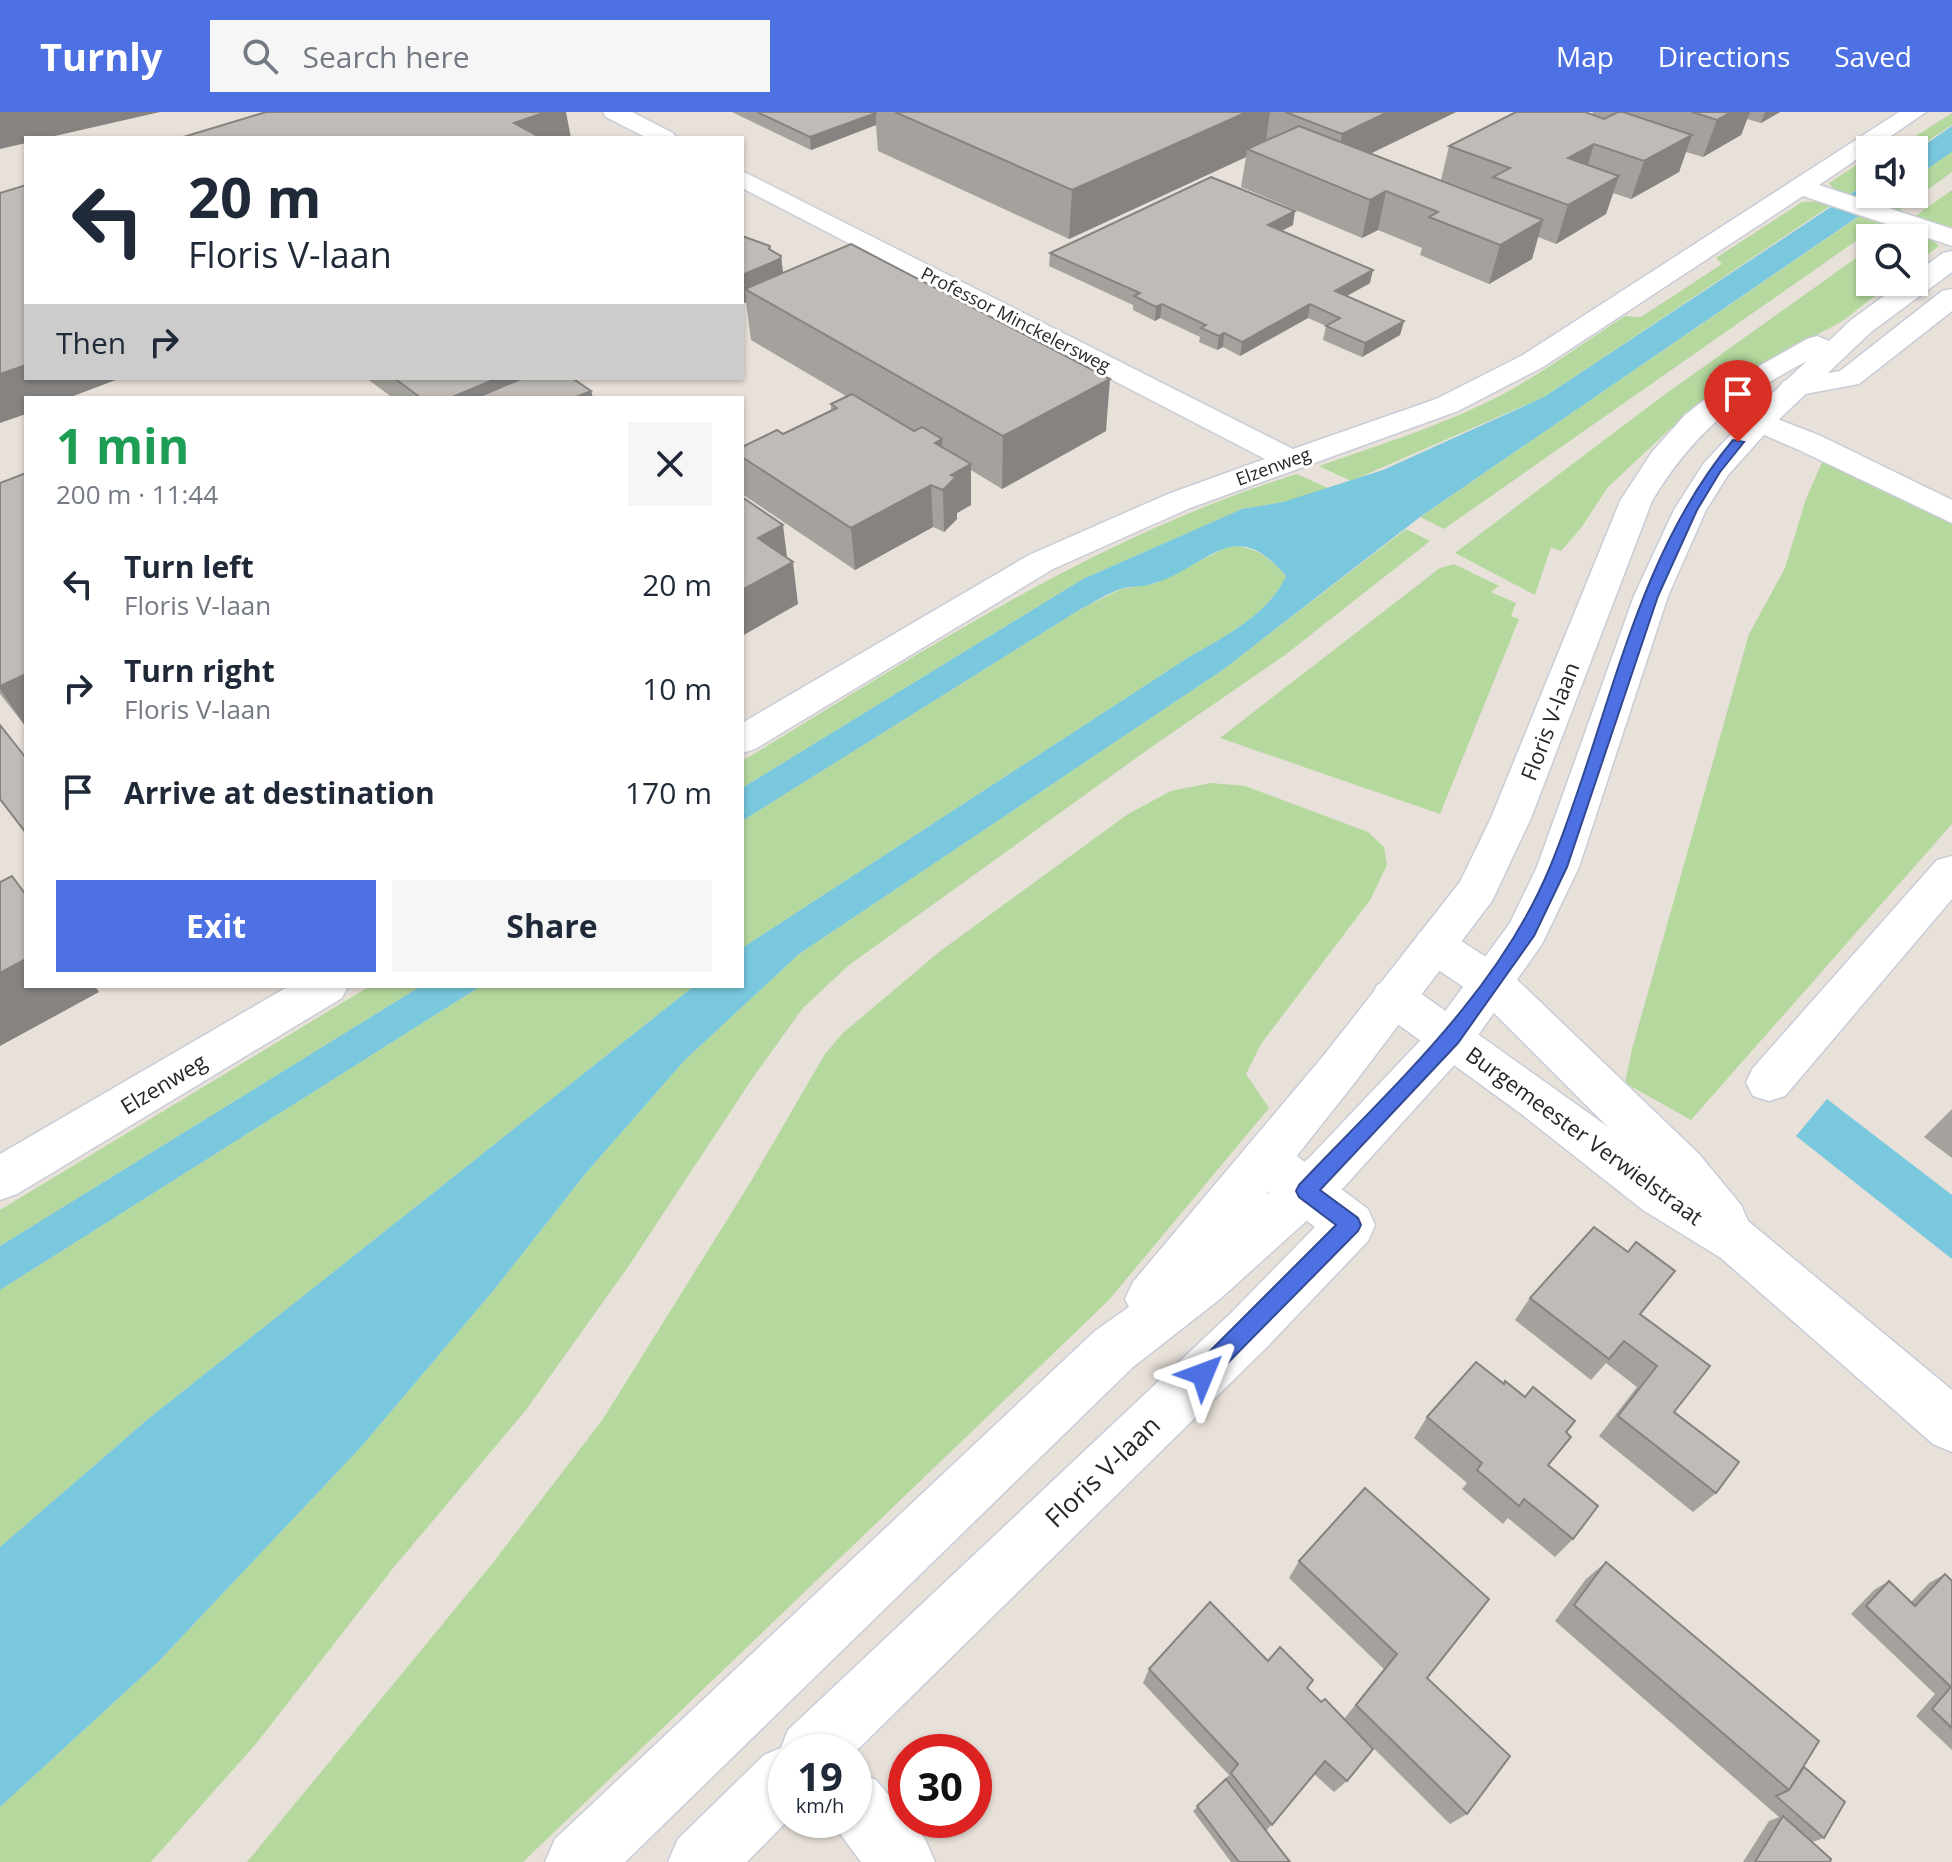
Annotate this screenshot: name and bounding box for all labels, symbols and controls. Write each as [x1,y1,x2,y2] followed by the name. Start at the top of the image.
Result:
[210,20,770,92] search box
[40,30,162,82] text: Turnly
[238,34,282,78] icon: search
[302,36,470,77] text: Search here
[1556,37,1614,75] text: Map
[1658,37,1790,75] text: Directions
[1834,37,1912,75] text: Saved
[1856,136,1928,296] map controls
[1856,136,1928,208] button: sound
[188,158,322,234] text: 20 m
[56,168,160,272] icon: left
[1856,224,1928,296] button: search
[188,230,392,279] text: Floris V-laan
[917,261,1115,377] street label: Professor Minckelersweg
[142,320,186,364] icon: right
[56,322,126,363] text: Then
[1704,360,1772,442] pin
[1716,372,1760,416] icon: arrive
[56,413,189,478] text: 1 min
[628,422,712,506] button: close
[1232,441,1314,491] street label: Elzenweg
[56,476,218,512] text: 200 m · 11:44
[124,546,254,587] text: Turn left
[56,562,100,606] icon: left
[642,564,712,605] text: 20 m
[124,587,271,623] text: Floris V-laan
[124,650,275,691] text: Turn right
[1513,657,1585,785] street label: Floris V-laan
[56,666,100,710] icon: right
[642,668,712,709] text: 10 m
[124,691,271,727] text: Floris V-laan
[56,770,100,814] icon: arrive
[124,772,435,813] text: Arrive at destination
[625,772,712,813] text: 170 m
[56,880,376,972] button: Exit
[392,880,712,972] button: Share
[1460,1039,1710,1231] street label: Burgemeester Verwielstraat
[114,1046,212,1120] street label: Elzenweg
[1161,1332,1245,1416] position arrow
[1037,1407,1167,1535] street label: Floris V-laan
[888,1734,992,1838] speed limit sign: 30
[797,1748,843,1803] text: 19
[796,1792,844,1819] text: km/h

